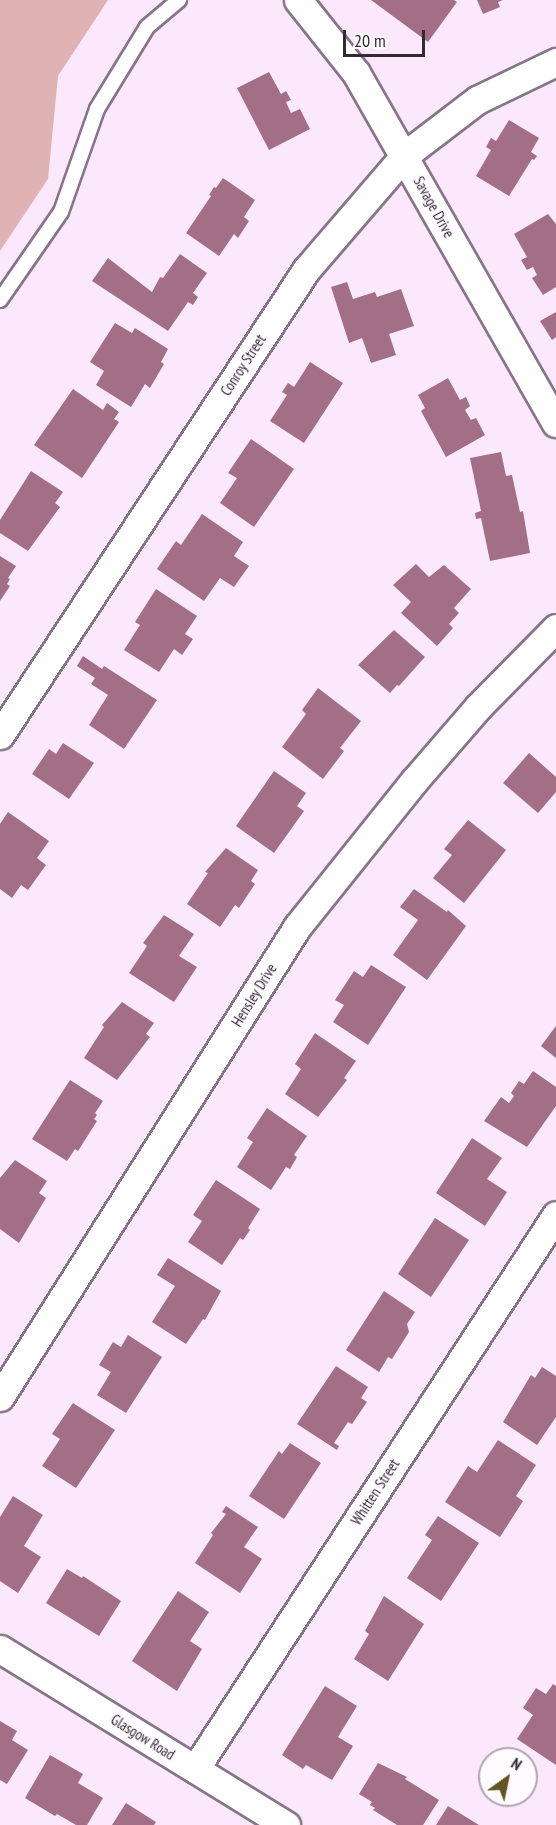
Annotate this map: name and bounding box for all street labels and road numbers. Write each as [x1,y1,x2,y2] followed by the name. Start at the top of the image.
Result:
[410,173,458,241] street label: Savage Drive
[216,331,270,399] street label: Conroy Street
[227,960,281,1030] street label: Hensley Drive
[347,1456,403,1528] street label: Whitten Street
[108,1710,178,1764] street label: Glasgow Road

